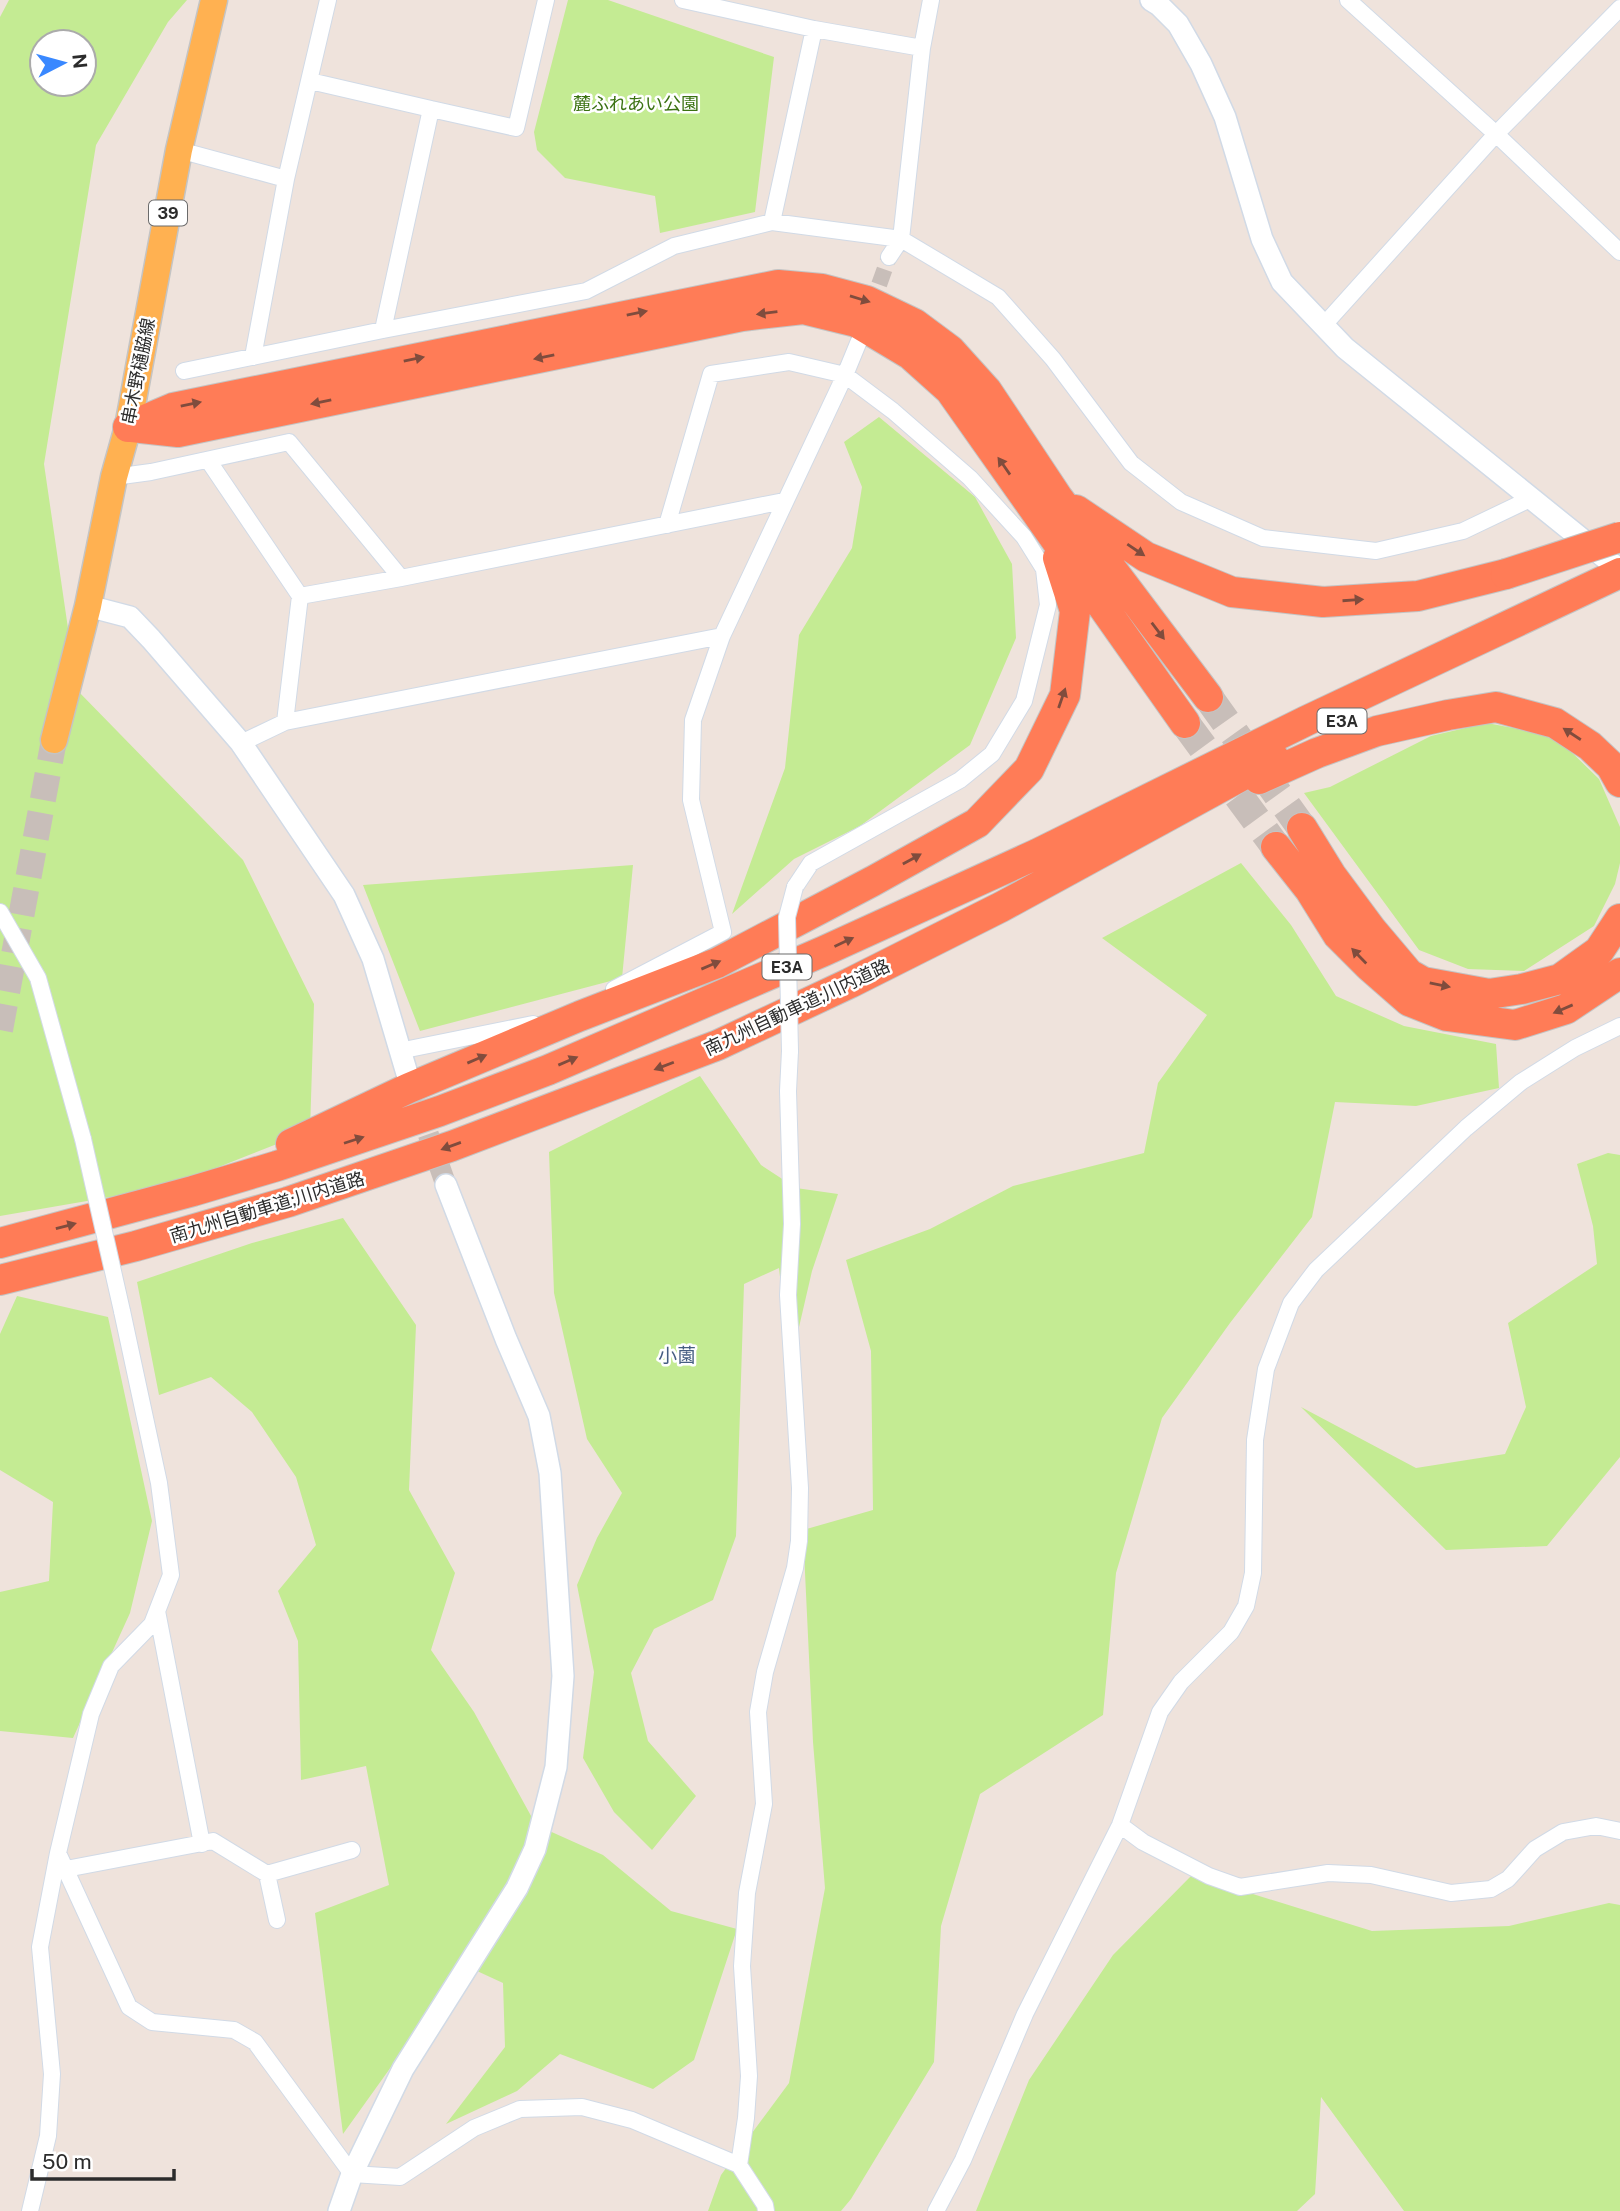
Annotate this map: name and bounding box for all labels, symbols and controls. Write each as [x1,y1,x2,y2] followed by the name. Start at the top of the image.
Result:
[28,28,98,98] north arrow
[68,53,92,70] text: N
[573,93,699,114] park label: 麓ふれあい公園
[149,200,187,226] road number: 39
[850,295,871,305] one-way arrow
[756,307,778,318] one-way arrow
[626,308,648,319] one-way arrow
[117,316,159,426] street label: 串木野樋脇線
[533,351,555,362] one-way arrow
[403,353,425,364] one-way arrow
[310,397,332,408] one-way arrow
[180,398,202,409] one-way arrow
[998,457,1012,475] one-way arrow
[1126,543,1145,556] one-way arrow
[1342,595,1364,606] one-way arrow
[1151,622,1165,640] one-way arrow
[1057,688,1068,709] one-way arrow
[1318,708,1366,734] road number: E3A
[1563,728,1582,741] one-way arrow
[903,853,922,865] one-way arrow
[834,936,854,948] one-way arrow
[1351,948,1367,965] one-way arrow
[762,954,812,979] road number: E3A
[701,955,893,1059] street label: 南九州自動車道;川内道路
[700,959,721,970] one-way arrow
[1429,980,1451,991] one-way arrow
[1553,1003,1573,1015] one-way arrow
[467,1053,488,1064] one-way arrow
[558,1056,579,1067] one-way arrow
[654,1060,675,1071] one-way arrow
[344,1134,365,1145] one-way arrow
[441,1141,462,1152] one-way arrow
[167,1167,367,1247] street label: 南九州自動車道;川内道路
[56,1220,77,1230] one-way arrow
[658,1344,696,1366] district label: 小薗
[32,2138,173,2182] scale bar
[42,2149,92,2174] text: 50 m

